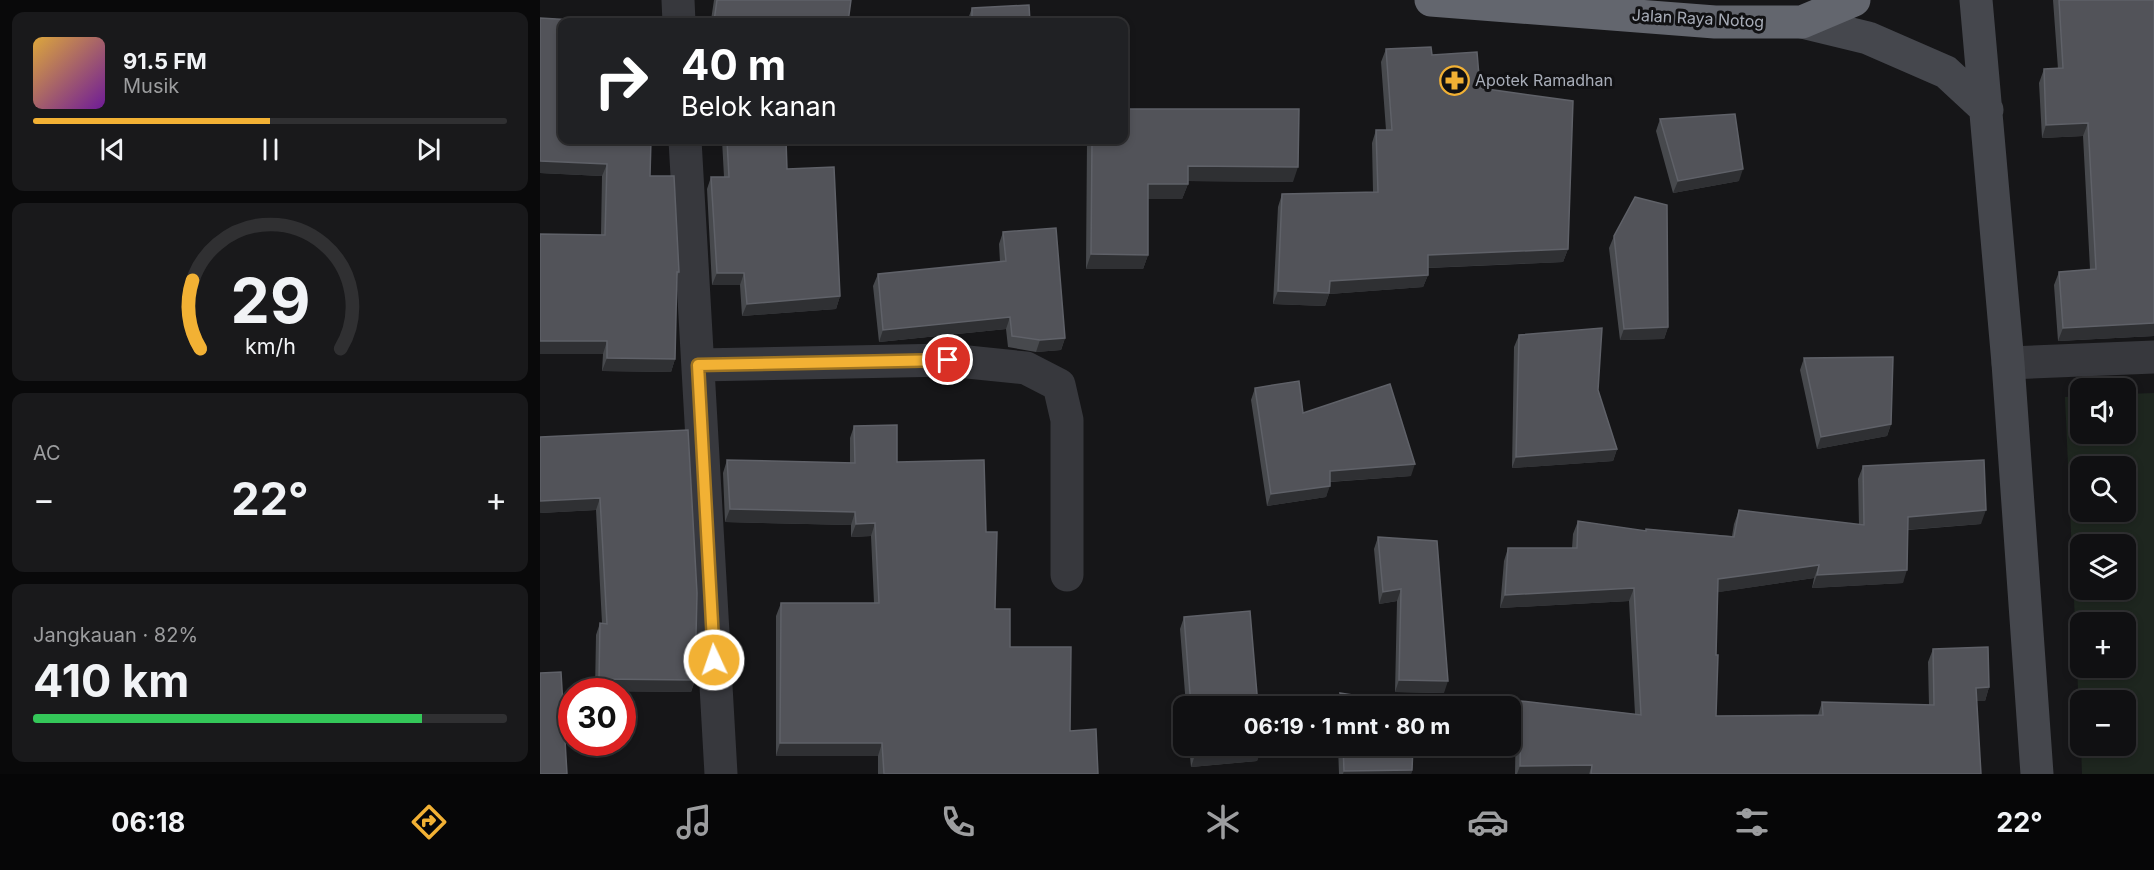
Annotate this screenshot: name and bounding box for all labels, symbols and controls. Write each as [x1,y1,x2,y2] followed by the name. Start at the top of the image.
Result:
[1631,5,1765,31] street label: Jalan Raya Notog
[681,39,786,90] text: 40 m
[582,42,660,120] icon: right
[123,48,207,74] text: 91.5 FM
[1438,64,1470,96] pharmacy icon: Apotek Ramadhan
[1475,70,1613,90] place label: Apotek Ramadhan
[123,74,179,98] text: Musik
[681,90,837,123] text: Belok kanan
[96,133,129,166] icon: previous
[254,133,287,166] icon: pause
[412,133,445,166] icon: next
[230,263,310,338] text: 29
[245,333,295,359] text: km/h
[922,334,973,385] pin
[931,343,964,376] icon: arrive
[2070,378,2136,756] map controls
[2070,378,2136,444] button: sound
[33,441,61,465] text: AC
[2070,456,2136,522] button: search
[231,471,309,526] text: 22°
[33,479,55,519] text: −
[485,479,507,519] text: +
[2070,534,2136,600] button: layers
[2070,612,2136,678] button: +
[33,623,198,647] text: Jangkauan · 82%
[682,628,746,692] position arrow
[33,653,189,708] text: 410 km
[558,678,636,756] speed limit sign: 30
[2070,690,2136,756] button: −
[1244,713,1450,739] text: 06:19 · 1 mnt · 80 m
[408,801,450,843] icon: directions
[673,801,715,843] icon: music
[937,801,979,843] icon: phone
[1202,801,1244,843] icon: climate
[1467,801,1509,843] icon: car
[1731,801,1773,843] icon: filters
[111,806,185,839] text: 06:18
[1996,806,2043,839] text: 22°

